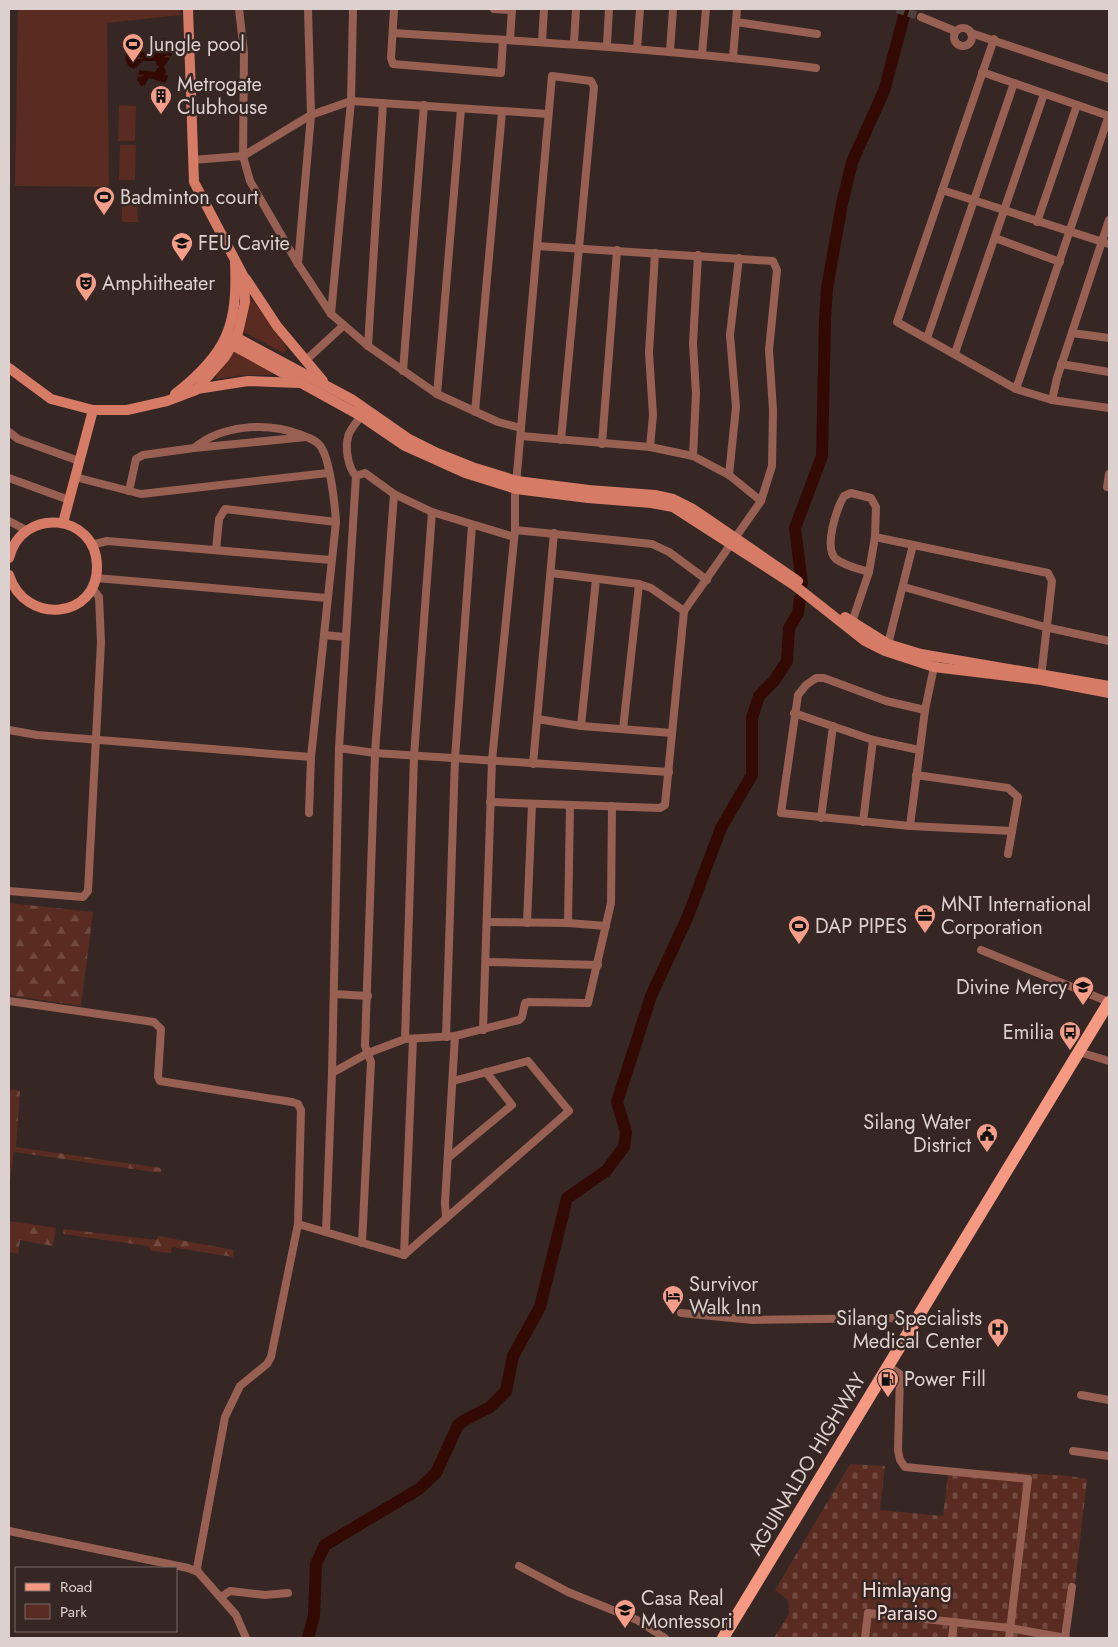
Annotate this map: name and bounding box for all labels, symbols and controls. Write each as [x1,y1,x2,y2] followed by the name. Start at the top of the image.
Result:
[146,30,245,59] place label: Jungle pool
[121,32,145,63] sports icon: Jungle pool
[177,70,267,122] place label: Metrogate Clubhouse
[149,84,173,115] building icon: Metrogate Clubhouse
[120,183,259,212] place label: Badminton court
[92,185,116,216] sports icon: Badminton court
[198,229,290,258] place label: FEU Cavite
[170,231,194,262] school or university icon: FEU Cavite
[102,269,215,298] place label: Amphitheater
[74,271,98,302] theatre icon: Amphitheater
[941,890,1091,942] place label: MNT International Corporation
[913,903,937,934] office icon: MNT International Corporation
[815,912,907,941] place label: DAP PIPES
[787,914,811,945] sports icon: DAP PIPES
[956,973,1067,1002] place label: Divine Mercy
[1071,975,1095,1006] school or university icon: Divine Mercy
[1003,1018,1054,1047] place label: Emilia
[1058,1020,1082,1051] bus stop icon: Emilia
[863,1108,971,1160] place label: Silang Water District
[975,1122,999,1153] public building icon: Silang Water District
[689,1270,762,1322] place label: Survivor Walk Inn
[661,1284,685,1315] hotel icon: Survivor Walk Inn
[836,1304,982,1356] place label: Silang Specialists Medical Center
[986,1317,1010,1348] hospital icon: Silang Specialists Medical Center
[904,1365,986,1394] place label: Power Fill
[741,1367,874,1561] street label: AGUINALDO HIGHWAY
[876,1367,900,1398] fuel station icon: Power Fill
[15,1567,178,1632] legend
[60,1576,92,1598] text: Road
[862,1576,952,1628] park label: Himlayang Paraiso
[641,1584,733,1636] place label: Casa Real Montessori
[613,1598,637,1629] school or university icon: Casa Real Montessori
[60,1601,87,1623] text: Park

